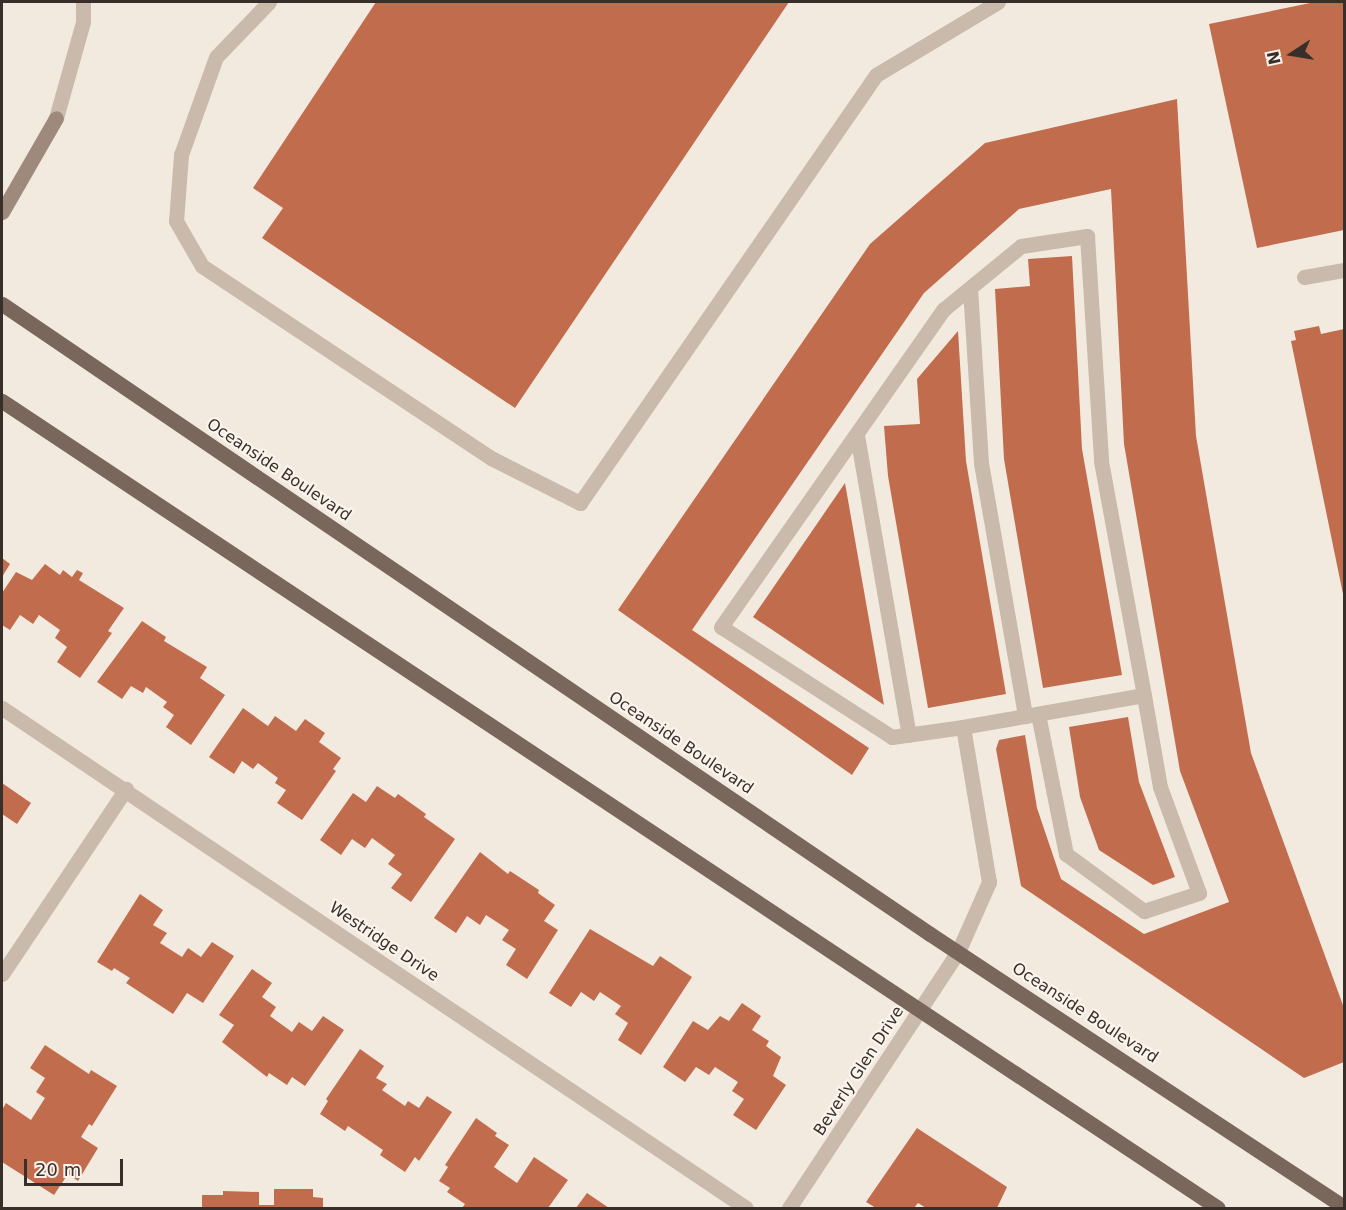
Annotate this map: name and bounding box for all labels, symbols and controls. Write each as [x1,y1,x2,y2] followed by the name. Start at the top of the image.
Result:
[1262,24,1322,84] north arrow
[1263,49,1285,66] text: N
[203,415,355,525] street label: Oceanside Boulevard
[605,688,757,798] street label: Oceanside Boulevard
[325,898,443,986] street label: Westridge Drive
[1008,959,1162,1067] street label: Oceanside Boulevard
[810,1003,908,1139] street label: Beverly Glen Drive
[27,1147,126,1185] scale bar
[35,1159,81,1180] text: 20 m

